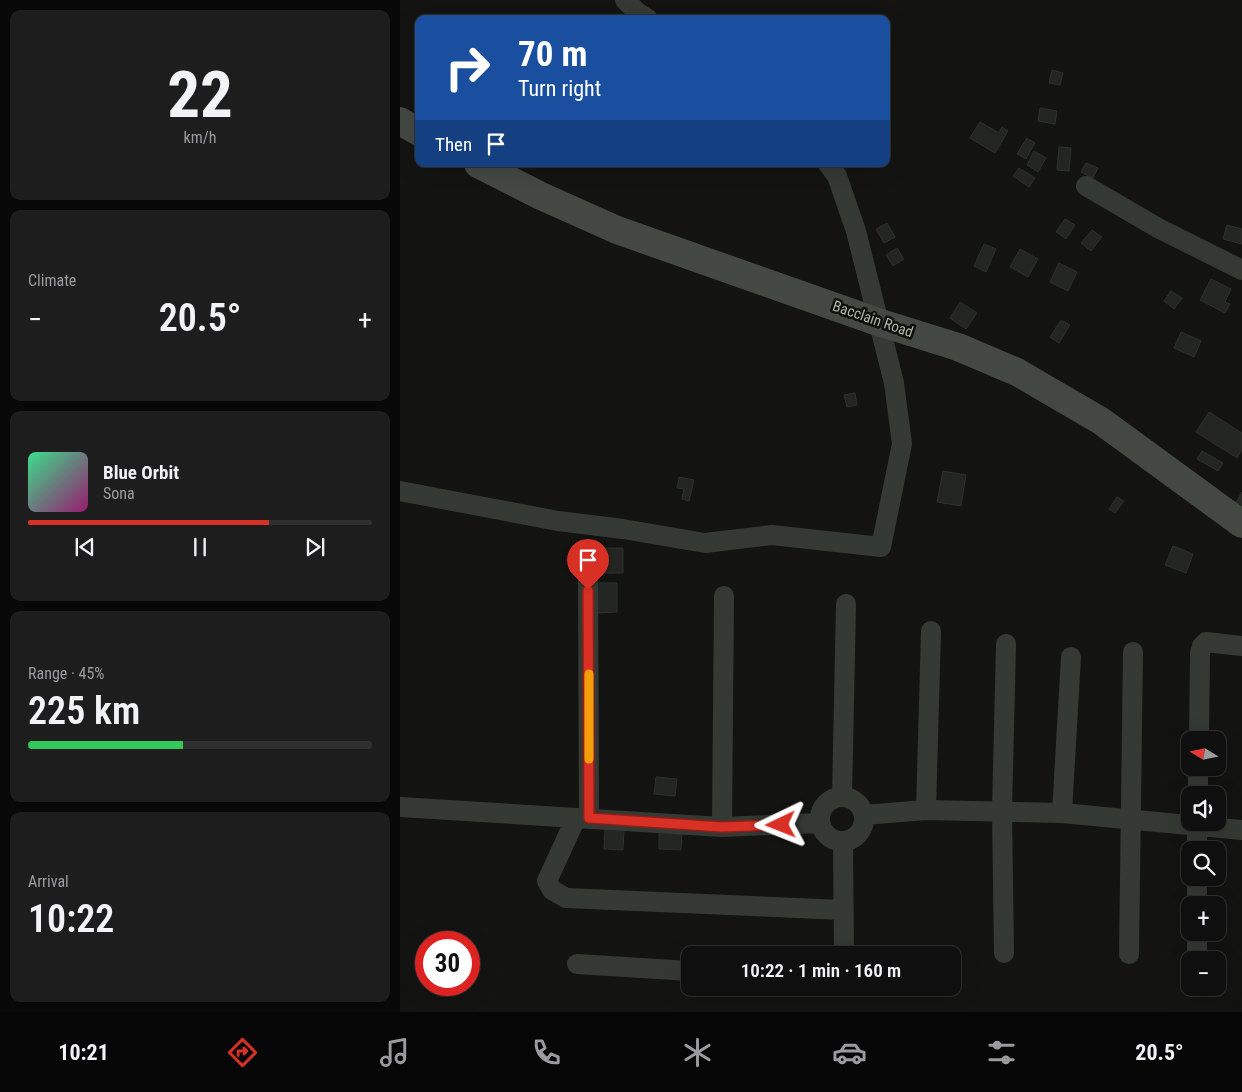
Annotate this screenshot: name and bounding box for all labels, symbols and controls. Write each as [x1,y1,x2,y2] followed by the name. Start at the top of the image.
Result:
[518,34,587,75] text: 70 m
[435,35,500,100] icon: right
[167,57,233,133] text: 22
[518,76,601,101] text: Turn right
[184,128,216,147] text: km/h
[482,130,510,158] icon: arrive
[435,133,472,156] text: Then
[28,271,76,290] text: Climate
[159,296,241,340] text: 20.5°
[830,297,916,341] street label: Bacclain Road
[28,303,42,336] text: −
[358,303,372,336] text: +
[103,461,179,484] text: Blue Orbit
[103,484,135,503] text: Sona
[71,533,99,561] icon: previous
[186,533,214,561] icon: pause
[301,533,329,561] icon: next
[567,539,609,590] pin
[574,546,602,574] icon: arrive
[28,664,104,683] text: Range · 45%
[28,689,140,733] text: 225 km
[1181,731,1226,776] north arrow
[1181,731,1226,996] map controls
[1181,786,1226,831] button: sound
[754,798,806,850] position arrow
[1181,841,1226,886] button: search
[28,872,69,891] text: Arrival
[1181,896,1226,941] button: +
[28,897,114,941] text: 10:22
[415,931,480,996] speed limit sign: 30
[1181,951,1226,996] button: −
[741,959,901,982] text: 10:22 · 1 min · 160 m
[225,1035,260,1070] icon: directions
[377,1035,412,1070] icon: music
[529,1035,564,1070] icon: phone
[680,1035,715,1070] icon: climate
[832,1035,867,1070] icon: car
[984,1035,1019,1070] icon: filters
[58,1040,109,1065] text: 10:21
[1135,1040,1184,1065] text: 20.5°

